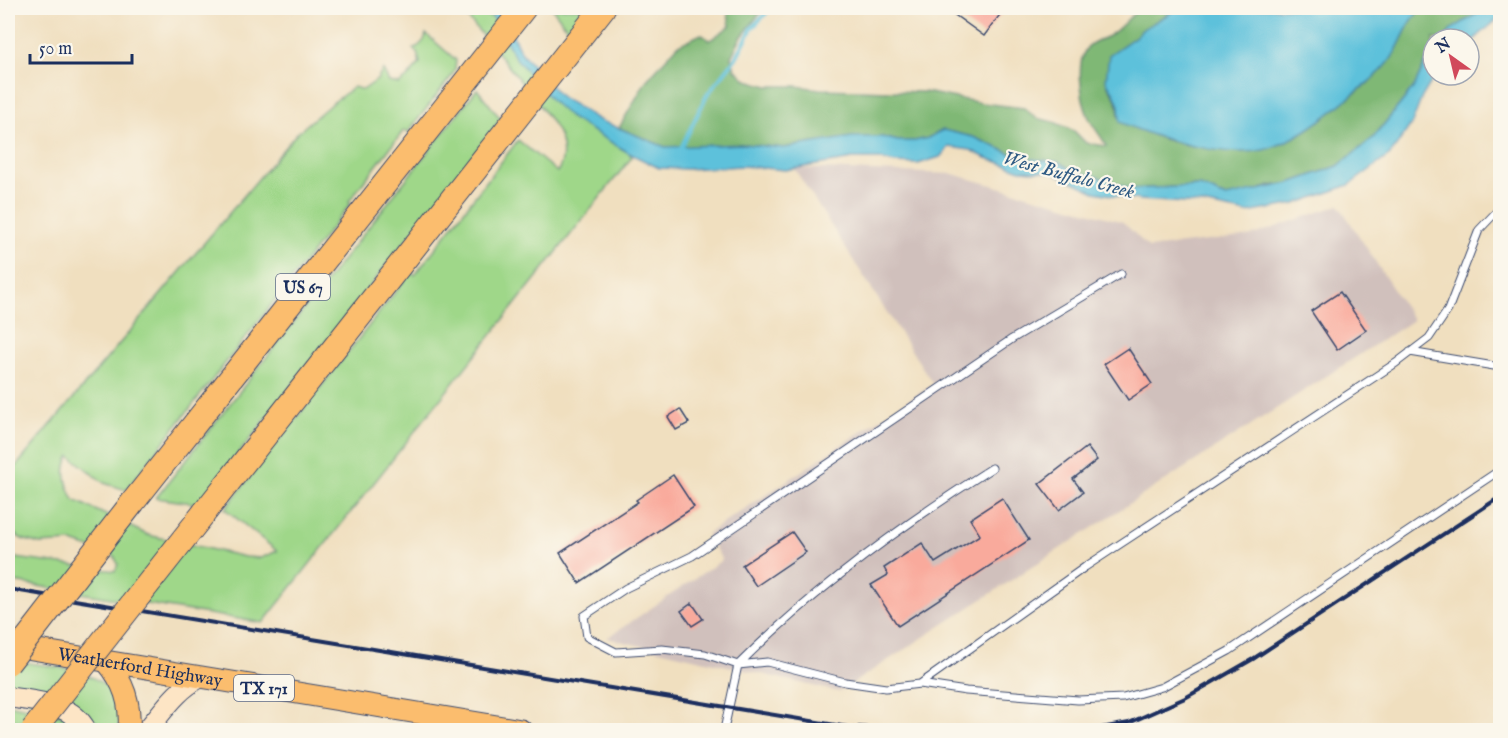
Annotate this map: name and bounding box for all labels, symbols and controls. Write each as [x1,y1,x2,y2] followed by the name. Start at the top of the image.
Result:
[30,27,132,65] scale bar
[1421,27,1481,87] north arrow
[1432,34,1455,59] text: N
[39,38,72,61] text: 50 m
[1000,146,1137,205] water label: West Buffalo Creek
[276,274,330,300] road number: US 67
[56,643,224,693] street label: Weatherford Highway
[234,675,294,701] road number: TX 171

